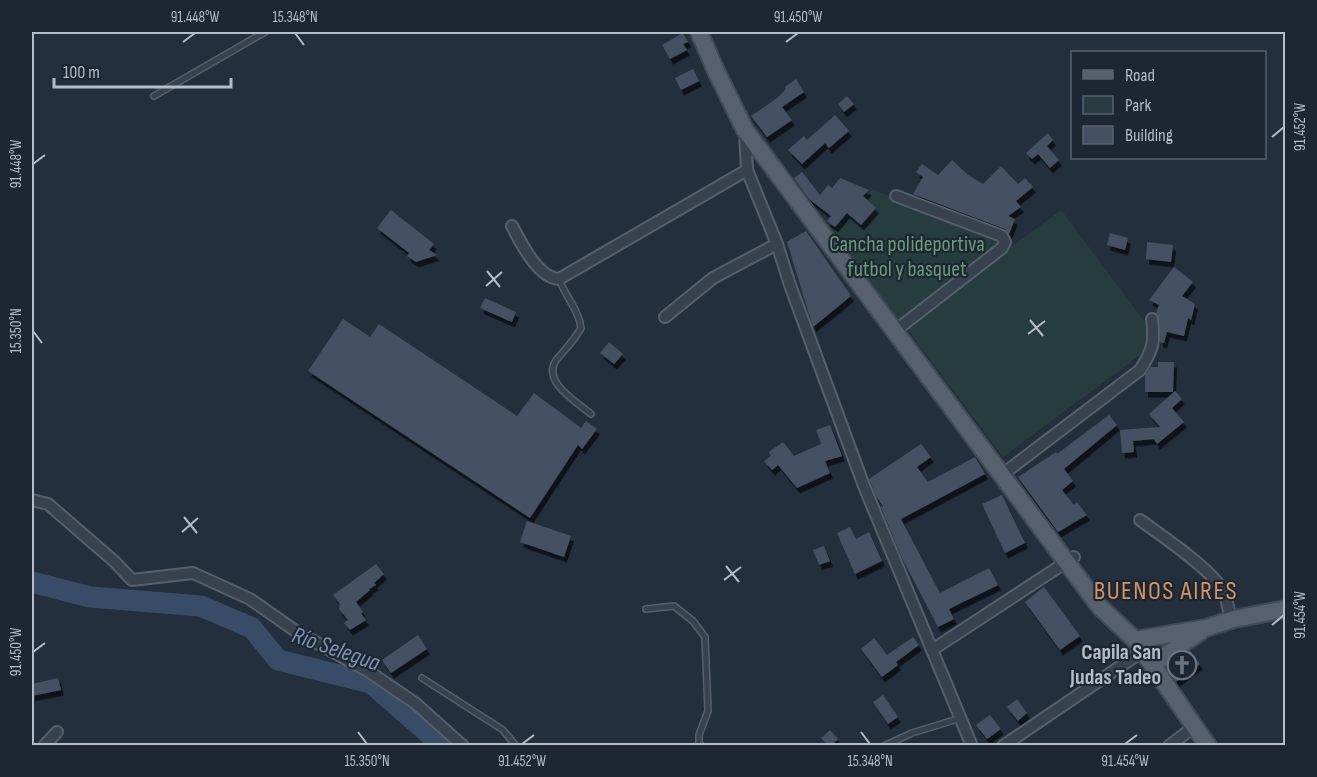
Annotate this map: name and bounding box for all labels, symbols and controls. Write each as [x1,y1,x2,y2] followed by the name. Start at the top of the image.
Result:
[171,8,219,27] text: 91.448°W
[272,8,318,27] text: 15.348°N
[774,8,822,27] text: 91.450°W
[54,51,231,89] scale bar
[1071,51,1266,159] legend
[63,62,100,83] text: 100 m
[1125,65,1155,86] text: Road
[1125,95,1151,116] text: Park
[1291,103,1310,151] text: 91.452°W
[1125,125,1173,146] text: Building
[7,140,26,188] text: 91.448°W
[829,231,985,283] park label: Cancha polideportiva futbol y basquet
[7,308,26,354] text: 15.350°N
[1094,576,1238,607] district label: BUENOS AIRES
[1291,591,1310,639] text: 91.454°W
[288,620,384,678] water label: Río Selegua
[7,628,26,676] text: 91.450°W
[1069,639,1161,691] place label: Capila San Judas Tadeo
[1166,649,1198,681] church icon: Capila San Judas Tadeo
[344,752,390,771] text: 15.350°N
[498,752,546,771] text: 91.452°W
[847,752,893,771] text: 15.348°N
[1101,752,1149,771] text: 91.454°W

